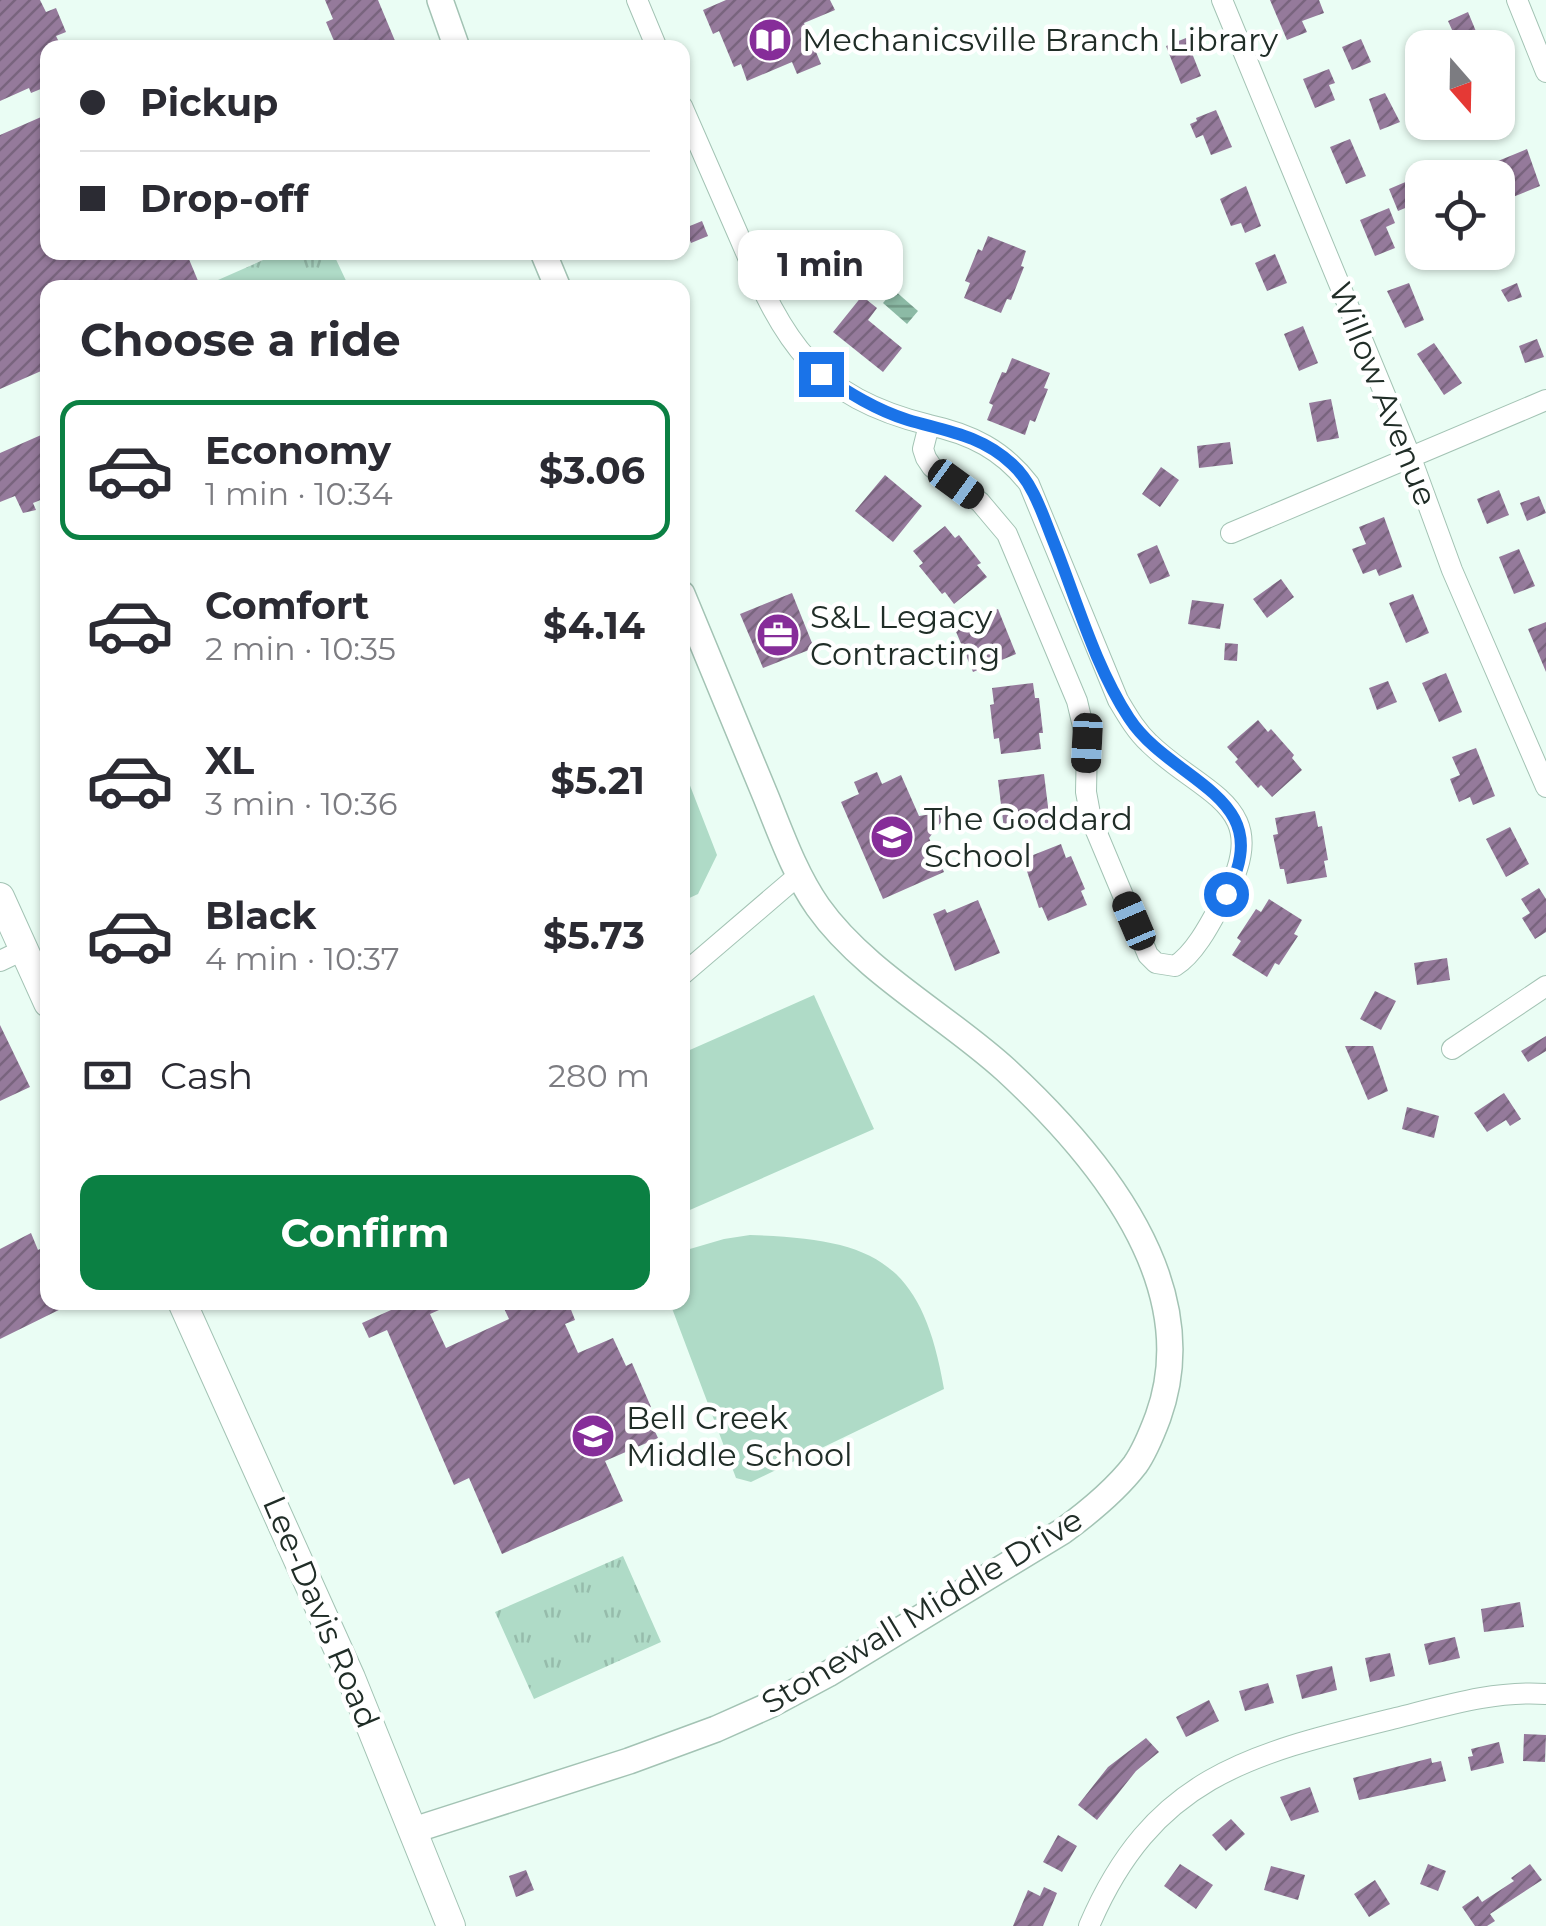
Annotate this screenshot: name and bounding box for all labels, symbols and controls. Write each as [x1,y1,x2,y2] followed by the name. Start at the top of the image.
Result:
[747,17,793,63] library icon: Mechanicsville Branch Library
[802,20,1279,59] place label: Mechanicsville Branch Library
[1405,30,1515,140] north arrow
[1405,30,1515,270] map controls
[140,79,278,126] text: Pickup
[1405,160,1515,270] button: locate
[140,175,309,222] text: Drop-off
[738,229,904,299] callout: 1 min
[777,245,864,284] text: 1 min
[1321,276,1446,511] street label: Willow Avenue
[80,312,401,367] text: Choose a ride
[799,352,844,397] route end
[85,425,175,515] icon: car
[205,427,391,474] text: Economy
[539,447,645,494] text: $3.06
[923,454,989,514] car
[205,474,393,513] text: 1 min · 10:34
[85,580,175,670] icon: car
[205,582,369,629] text: Comfort
[810,597,1000,673] place label: S&L Legacy Contracting
[543,602,645,649] text: $4.14
[755,612,801,658] office icon: S&L Legacy Contracting
[205,629,396,668] text: 2 min · 10:35
[1070,712,1104,774] car
[85,735,175,825] icon: car
[205,737,254,784] text: XL
[550,757,645,804] text: $5.21
[205,784,398,823] text: 3 min · 10:36
[924,799,1133,875] place label: The Goddard School
[869,814,915,860] school or university icon: The Goddard School
[1204,872,1249,917] route start
[1108,888,1160,954] car
[85,890,175,980] icon: car
[205,892,316,939] text: Black
[543,912,645,959] text: $5.73
[205,939,400,978] text: 4 min · 10:37
[80,1048,135,1103] icon: cash
[160,1052,253,1099] text: Cash
[548,1056,650,1095] text: 280 m
[80,1175,650,1290] button: Confirm
[626,1398,853,1474] place label: Bell Creek Middle School
[570,1413,616,1459] school or university icon: Bell Creek Middle School
[255,1490,388,1734] street label: Lee-Davis Road
[754,1499,1089,1722] street label: Stonewall Middle Drive

